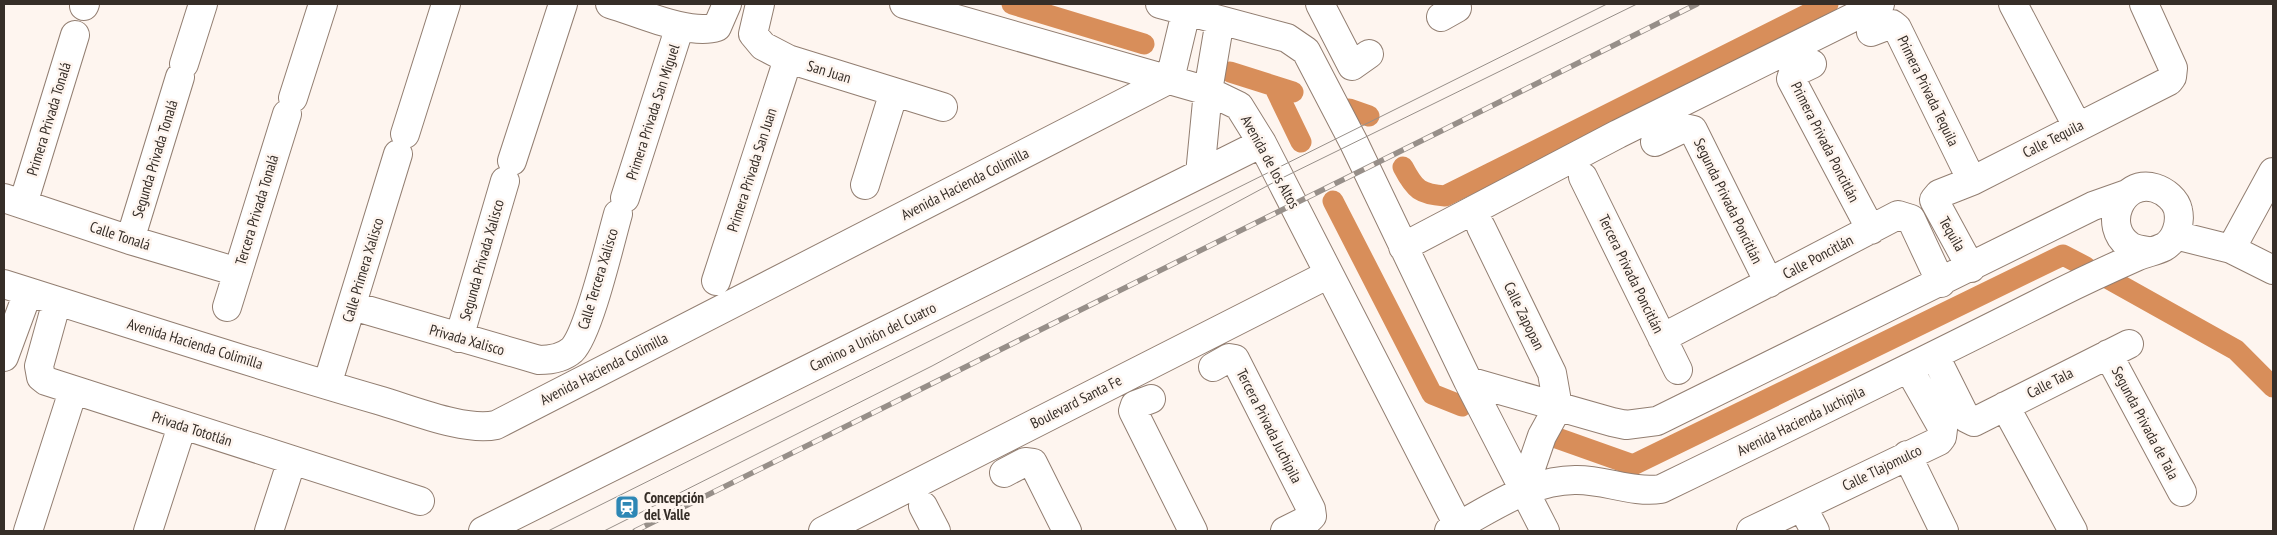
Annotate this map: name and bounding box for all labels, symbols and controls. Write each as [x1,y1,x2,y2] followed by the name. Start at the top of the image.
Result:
[1893,32,1963,149] street label: Primera Privada Tequila
[622,41,684,182] street label: Primera Privada San Miguel
[805,56,853,87] street label: San Juan
[22,60,75,178] street label: Primera Privada Tonalá
[1787,78,1864,205] street label: Primera Privada Poncitlán
[128,98,181,220] street label: Segunda Privada Tonalá
[723,106,781,234] street label: Primera Privada San Juan
[1237,112,1304,212] street label: Avenida de los Altos
[2019,115,2086,162] street label: Calle Tequila
[1690,135,1767,267] street label: Segunda Privada Poncitlán
[898,143,1032,224] street label: Avenida Hacienda Colimilla
[231,152,282,267] street label: Tercera Privada Tonalá
[455,197,508,323] street label: Segunda Privada Xalisco
[1595,211,1668,336] street label: Tercera Privada Poncitlán
[1935,213,1970,255] street label: Tequila
[338,215,387,324] street label: Calle Primera Xalisco
[88,217,153,254] street label: Calle Tonalá
[573,226,622,332] street label: Calle Tercera Xalisco
[1779,230,1856,283] street label: Calle Poncitlán
[1500,279,1549,353] street label: Calle Zapopan
[806,298,939,375] street label: Camino a Unión del Cuatro
[125,314,265,373] street label: Avenida Hacienda Colimilla
[427,320,507,359] street label: Privada Xalisco
[537,328,671,409] street label: Avenida Hacienda Colimilla
[2023,363,2076,402] street label: Calle Tala
[2108,363,2183,483] street label: Segunda Privada de Tala
[1232,365,1306,486] street label: Tercera Privada Juchipila
[1027,370,1125,433] street label: Boulevard Santa Fe
[1734,381,1868,460] street label: Avenida Hacienda Juchipila
[150,407,235,450] street label: Privada Tototlán
[1839,440,1925,495] street label: Calle Tlajomulco
[644,488,704,524] place label: Concepción del Valle
[614,494,640,520] station icon: Concepción del Valle

